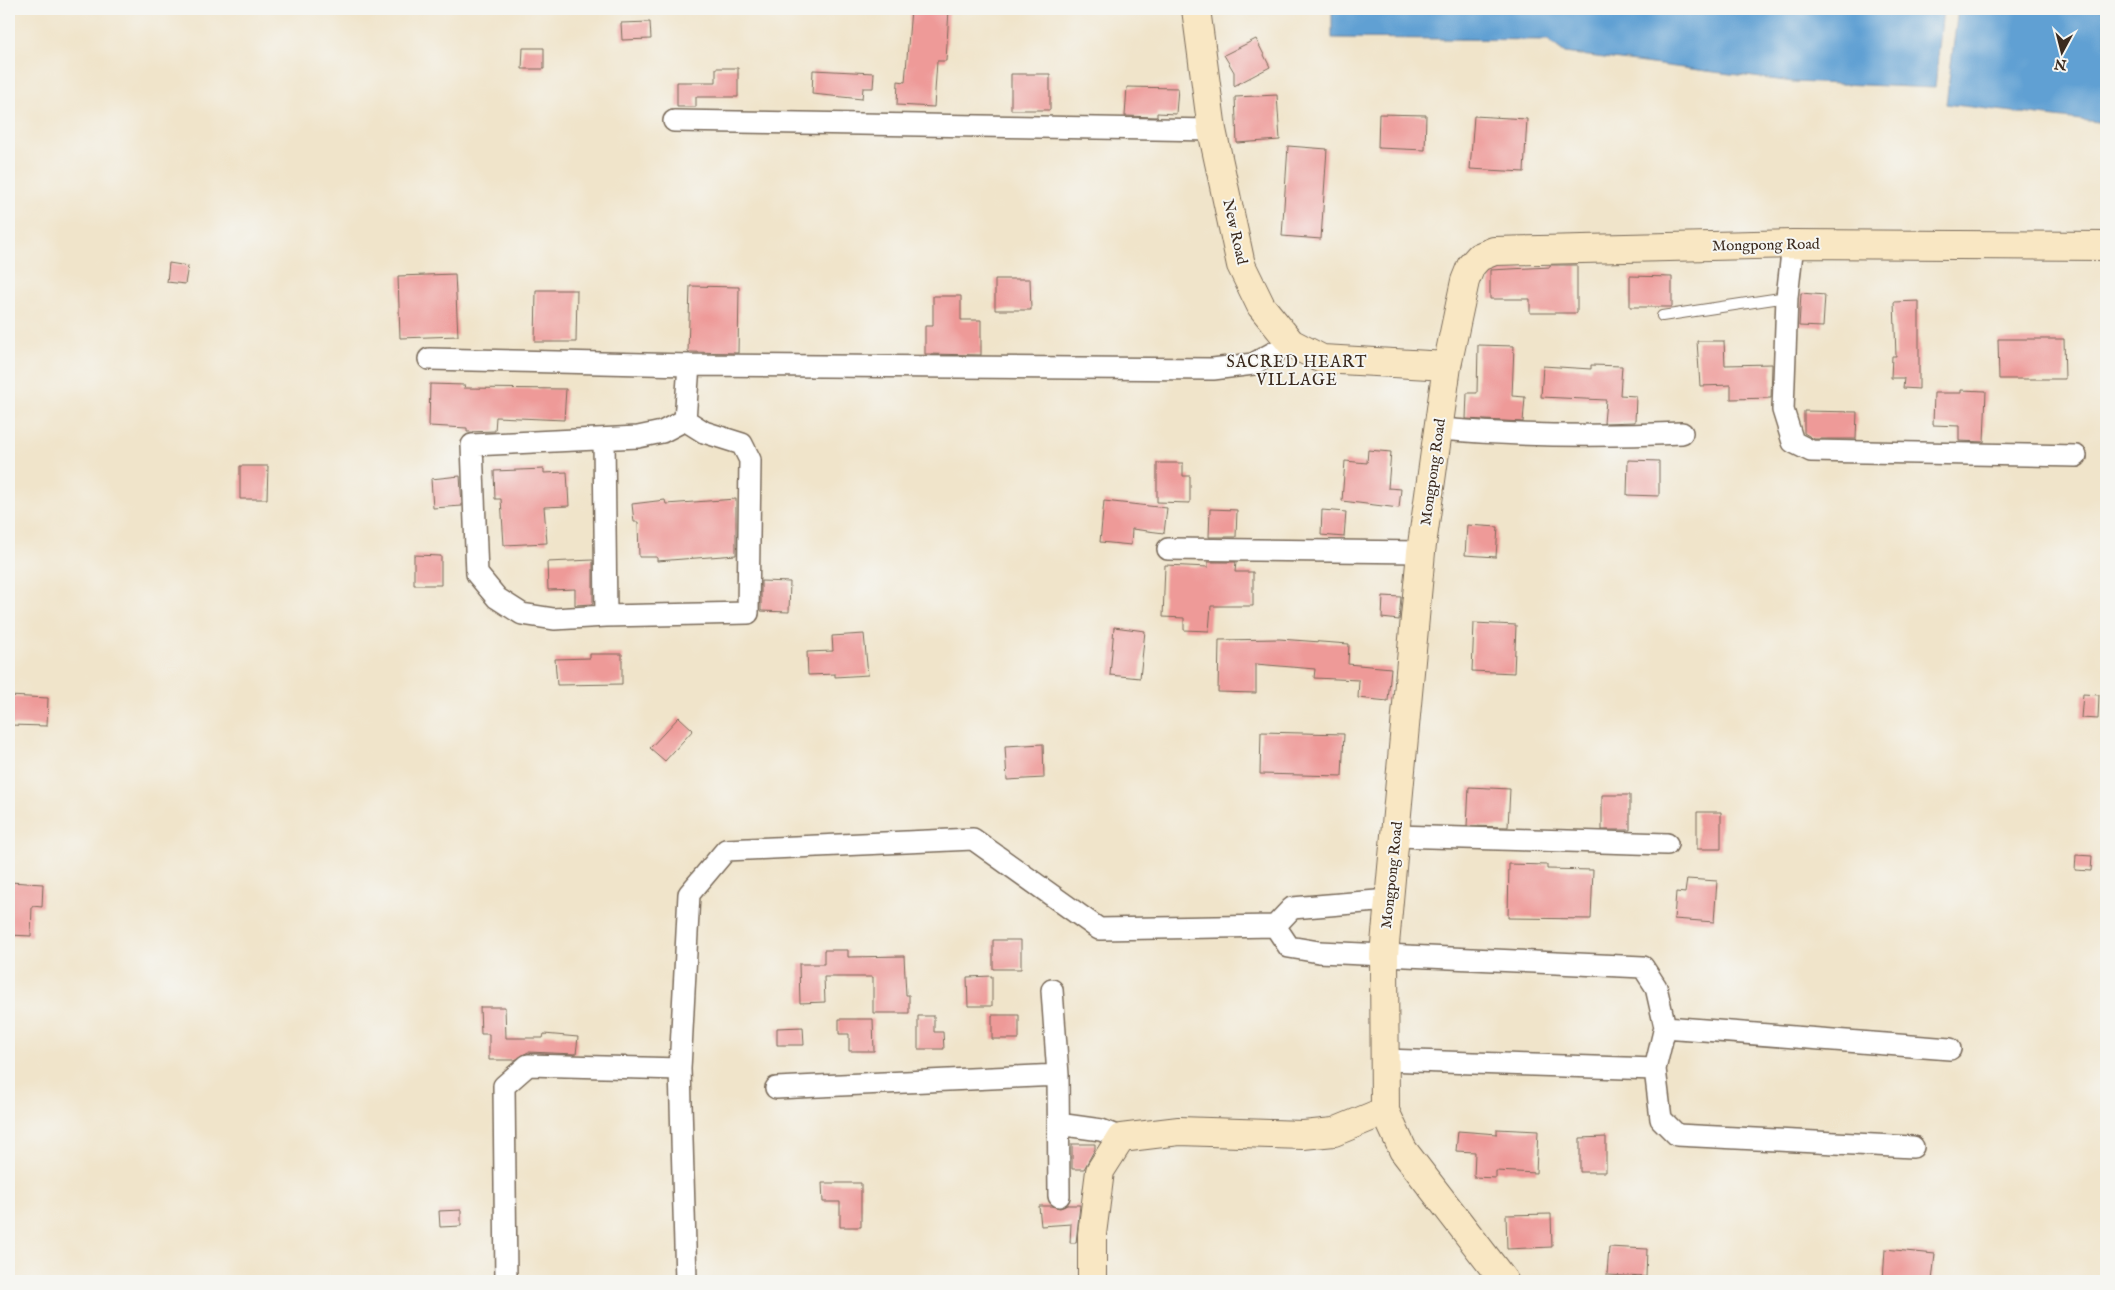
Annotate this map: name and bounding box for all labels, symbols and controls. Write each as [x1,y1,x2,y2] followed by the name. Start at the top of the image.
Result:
[2038,28,2088,78] north arrow
[2053,54,2069,74] text: N
[1218,197,1252,268] street label: New Road
[1712,235,1821,255] street label: Mongpong Road
[1227,353,1367,391] district label: SACRED HEART VILLAGE
[1416,416,1450,527] street label: Mongpong Road
[1377,820,1407,929] street label: Mongpong Road

